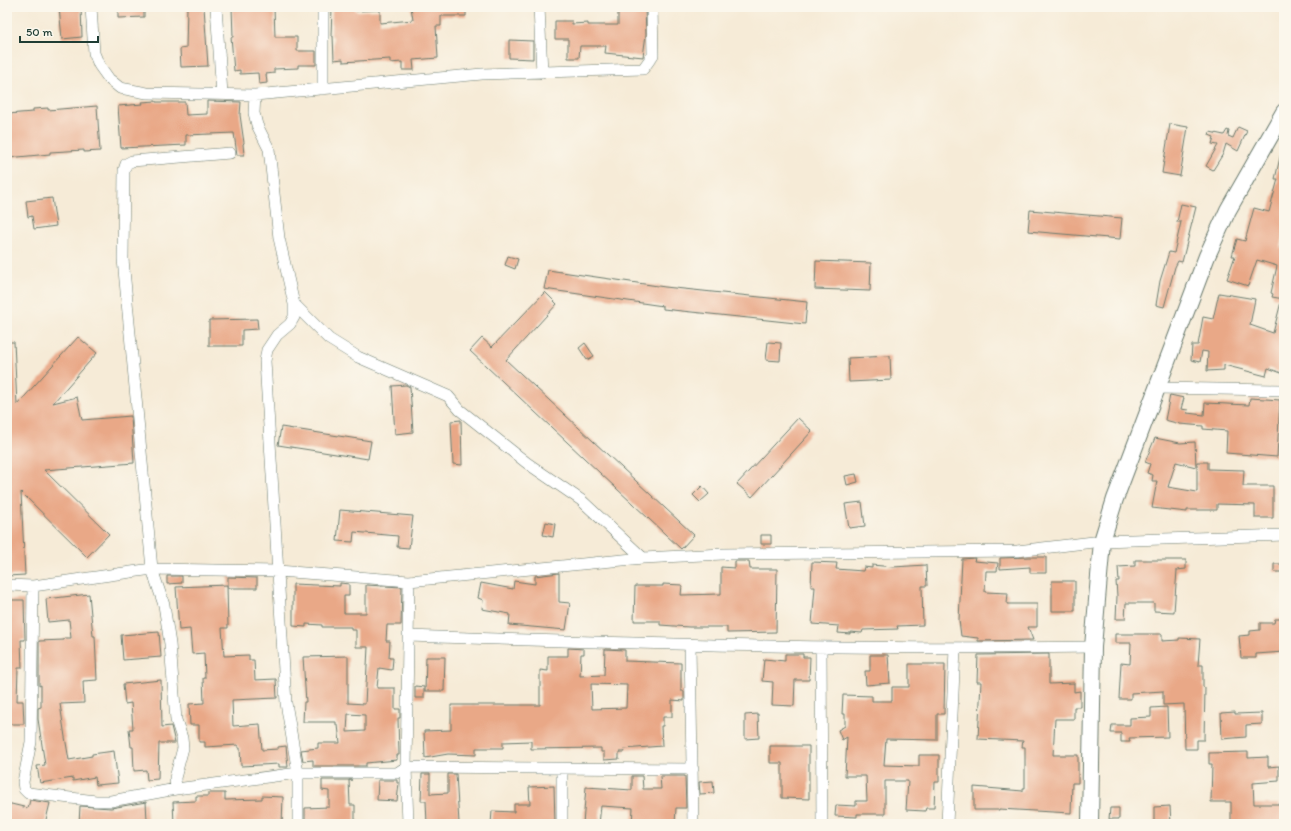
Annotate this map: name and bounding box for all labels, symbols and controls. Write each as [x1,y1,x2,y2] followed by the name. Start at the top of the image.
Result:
[20,18,98,44] scale bar
[26,25,52,39] text: 50 m

